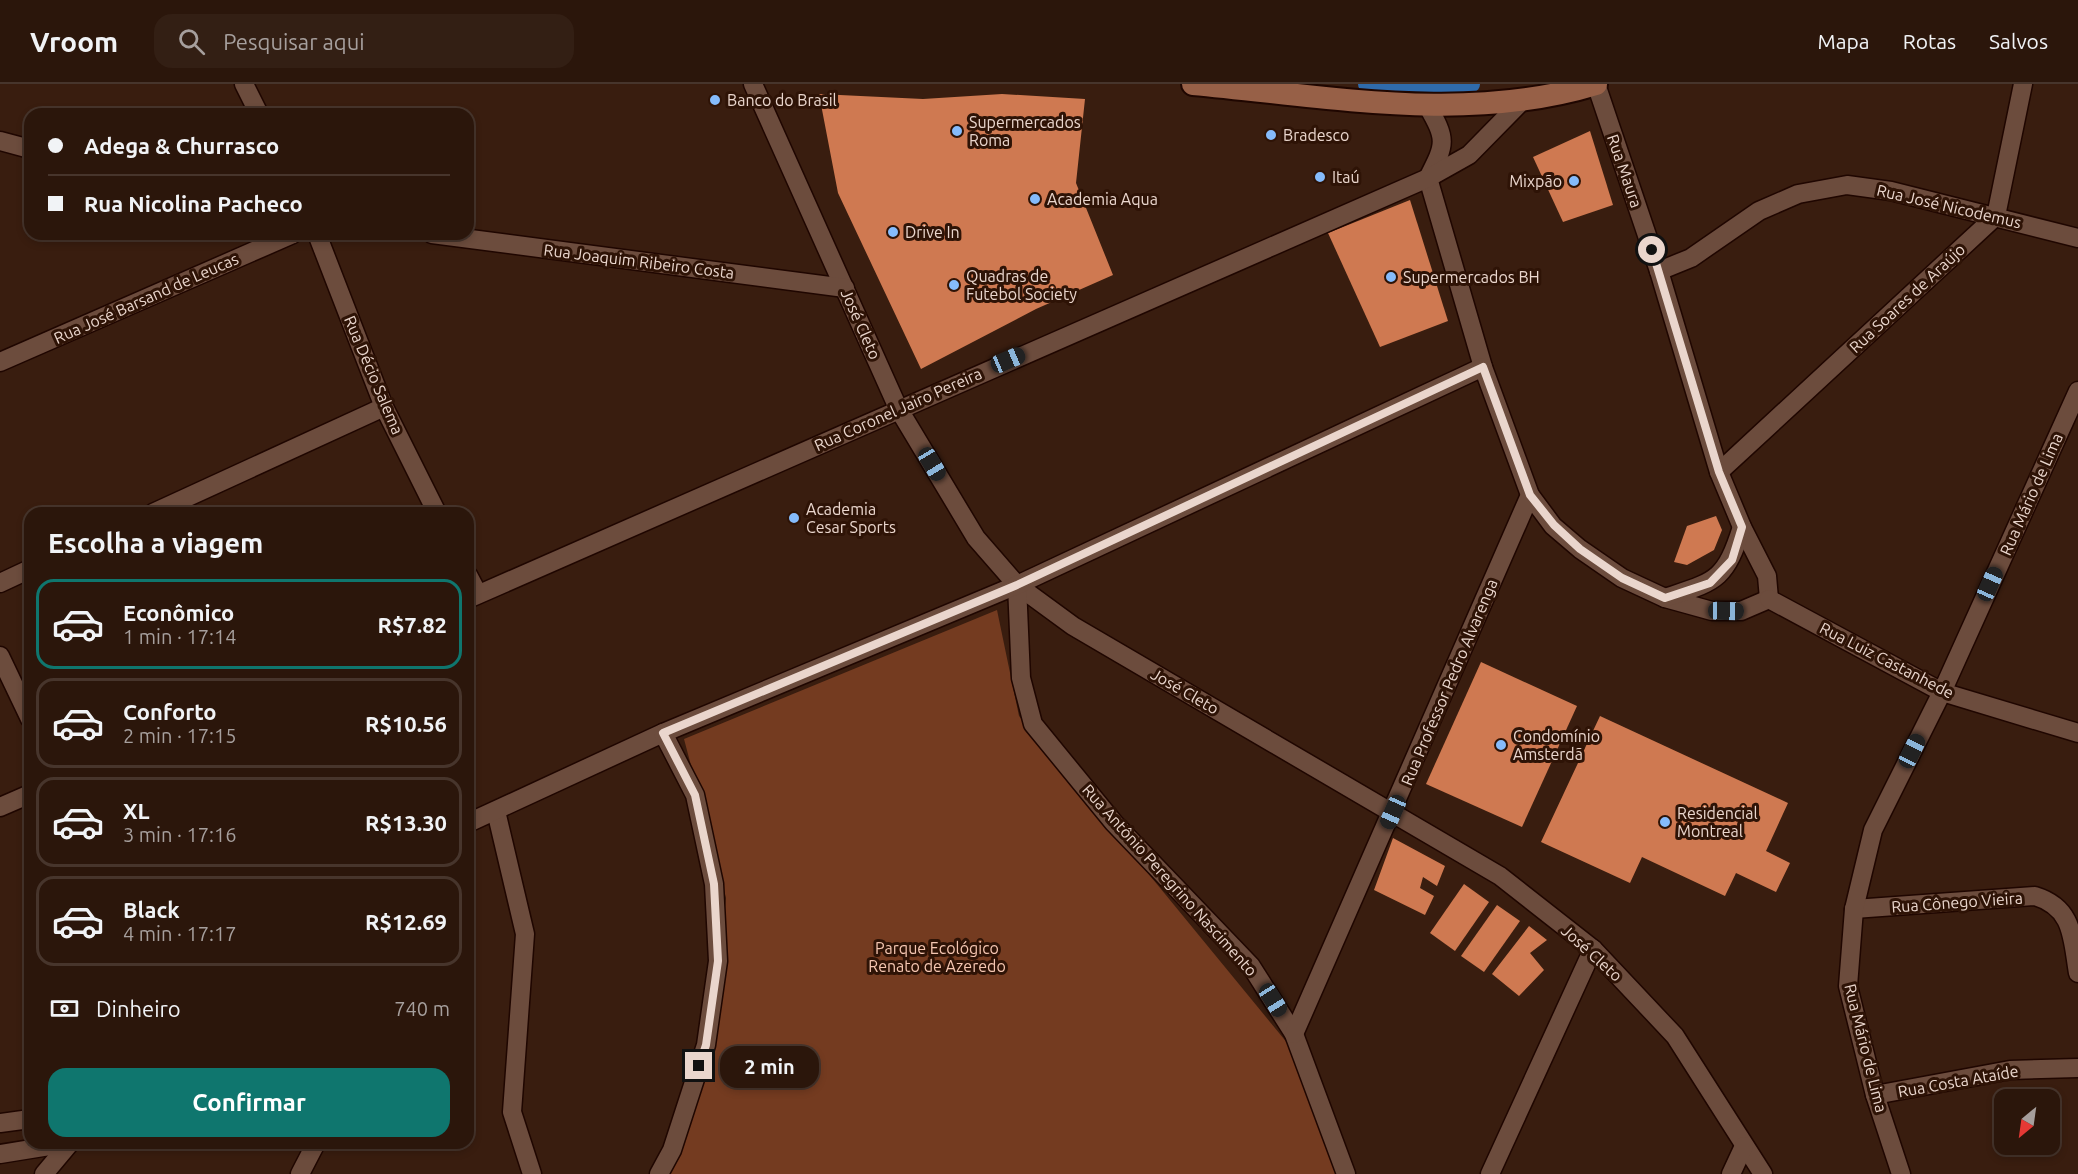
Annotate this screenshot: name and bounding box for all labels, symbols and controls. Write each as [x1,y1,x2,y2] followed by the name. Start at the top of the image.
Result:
[154,14,574,68] search box
[175,25,208,58] icon: search
[30,26,118,57] text: Vroom
[223,29,365,54] text: Pesquisar aqui
[1818,29,1870,53] text: Mapa
[1903,29,1956,53] text: Rotas
[1989,29,2048,53] text: Salvos
[727,91,837,109] place label: Banco do Brasil
[708,93,722,107] marker: Banco do Brasil
[969,113,1081,149] place label: Supermercados Roma
[950,124,964,138] marker: Supermercados Roma
[1283,126,1349,144] place label: Bradesco
[1264,128,1278,142] marker: Bradesco
[1604,132,1646,210] street label: Rua Maura
[84,133,279,158] text: Adega & Churrasco
[1332,168,1360,186] place label: Itaú
[1313,170,1327,184] marker: Itaú
[1509,172,1562,190] place label: Mixpão
[1567,174,1581,188] marker: Mixpão
[1875,181,2023,231] street label: Rua José Nicodemus
[1047,190,1158,208] place label: Academia Aqua
[84,191,303,216] text: Rua Nicolina Pacheco
[1028,192,1042,206] marker: Academia Aqua
[905,223,960,241] place label: Drive In
[886,225,900,239] marker: Drive In
[1638,236,1665,263] route start
[543,240,735,282] street label: Rua Joaquim Ribeiro Costa
[1846,240,1968,356] street label: Rua Soares de Araújo
[51,249,241,347] street label: Rua José Barsand de Leucas
[966,267,1077,303] place label: Quadras de Futebol Society
[1403,268,1540,286] place label: Supermercados BH
[1384,270,1398,284] marker: Supermercados BH
[947,278,961,292] marker: Quadras de Futebol Society
[838,286,884,362] street label: José Cleto
[341,313,407,437] street label: Rua Décio Salema
[988,345,1028,375] car
[811,364,985,454] street label: Rua Coronel Jairo Pereira
[1996,430,2066,558] street label: Rua Mário de Lima
[915,444,949,484] car
[806,500,896,536] place label: Academia Cesar Sports
[787,511,801,525] marker: Academia Cesar Sports
[48,528,263,558] text: Escolha a viagem
[1974,564,2006,604] car
[1397,576,1501,788] street label: Rua Professor Pedro Alvarenga
[51,597,105,651] icon: car
[123,600,234,625] text: Econômico
[1708,602,1744,620] car
[378,612,447,637] text: R$7.82
[1817,618,1957,702] street label: Rua Luiz Castanhede
[123,625,237,648] text: 1 min · 17:14
[1148,664,1222,718] street label: José Cleto
[51,696,105,750] icon: car
[123,699,217,724] text: Conforto
[365,711,447,736] text: R$10.56
[123,724,237,747] text: 2 min · 17:15
[1513,727,1600,763] place label: Condomínio Amsterdã
[1896,731,1928,771] car
[1494,738,1508,752] marker: Condomínio Amsterdã
[1079,780,1261,980] street label: Rua Antônio Peregrino Nascimento
[1377,792,1409,832] car
[51,795,105,849] icon: car
[123,798,150,823] text: XL
[1677,804,1758,840] place label: Residencial Montreal
[365,810,447,835] text: R$13.30
[1658,815,1672,829] marker: Residencial Montreal
[123,823,237,846] text: 3 min · 17:16
[1891,888,2023,916] street label: Rua Cônego Vieira
[51,894,105,948] icon: car
[123,897,180,922] text: Black
[365,909,447,934] text: R$12.69
[1558,921,1626,985] street label: José Cleto
[123,922,237,945] text: 4 min · 17:17
[868,939,1006,975] park label: Parque Ecológico Renato de Azeredo
[1256,980,1290,1020] car
[1841,982,1891,1114] street label: Rua Mário de Lima
[48,992,81,1025] icon: cash
[96,996,181,1021] text: Dinheiro
[394,997,450,1020] text: 740 m
[720,1045,819,1087] callout: 2 min
[685,1052,712,1079] route end
[744,1055,795,1078] text: 2 min
[1896,1062,2020,1100] street label: Rua Costa Ataíde
[48,1068,450,1137] button: Confirmar
[1994,1089,2060,1155] north arrow
[1994,1089,2060,1155] map controls

